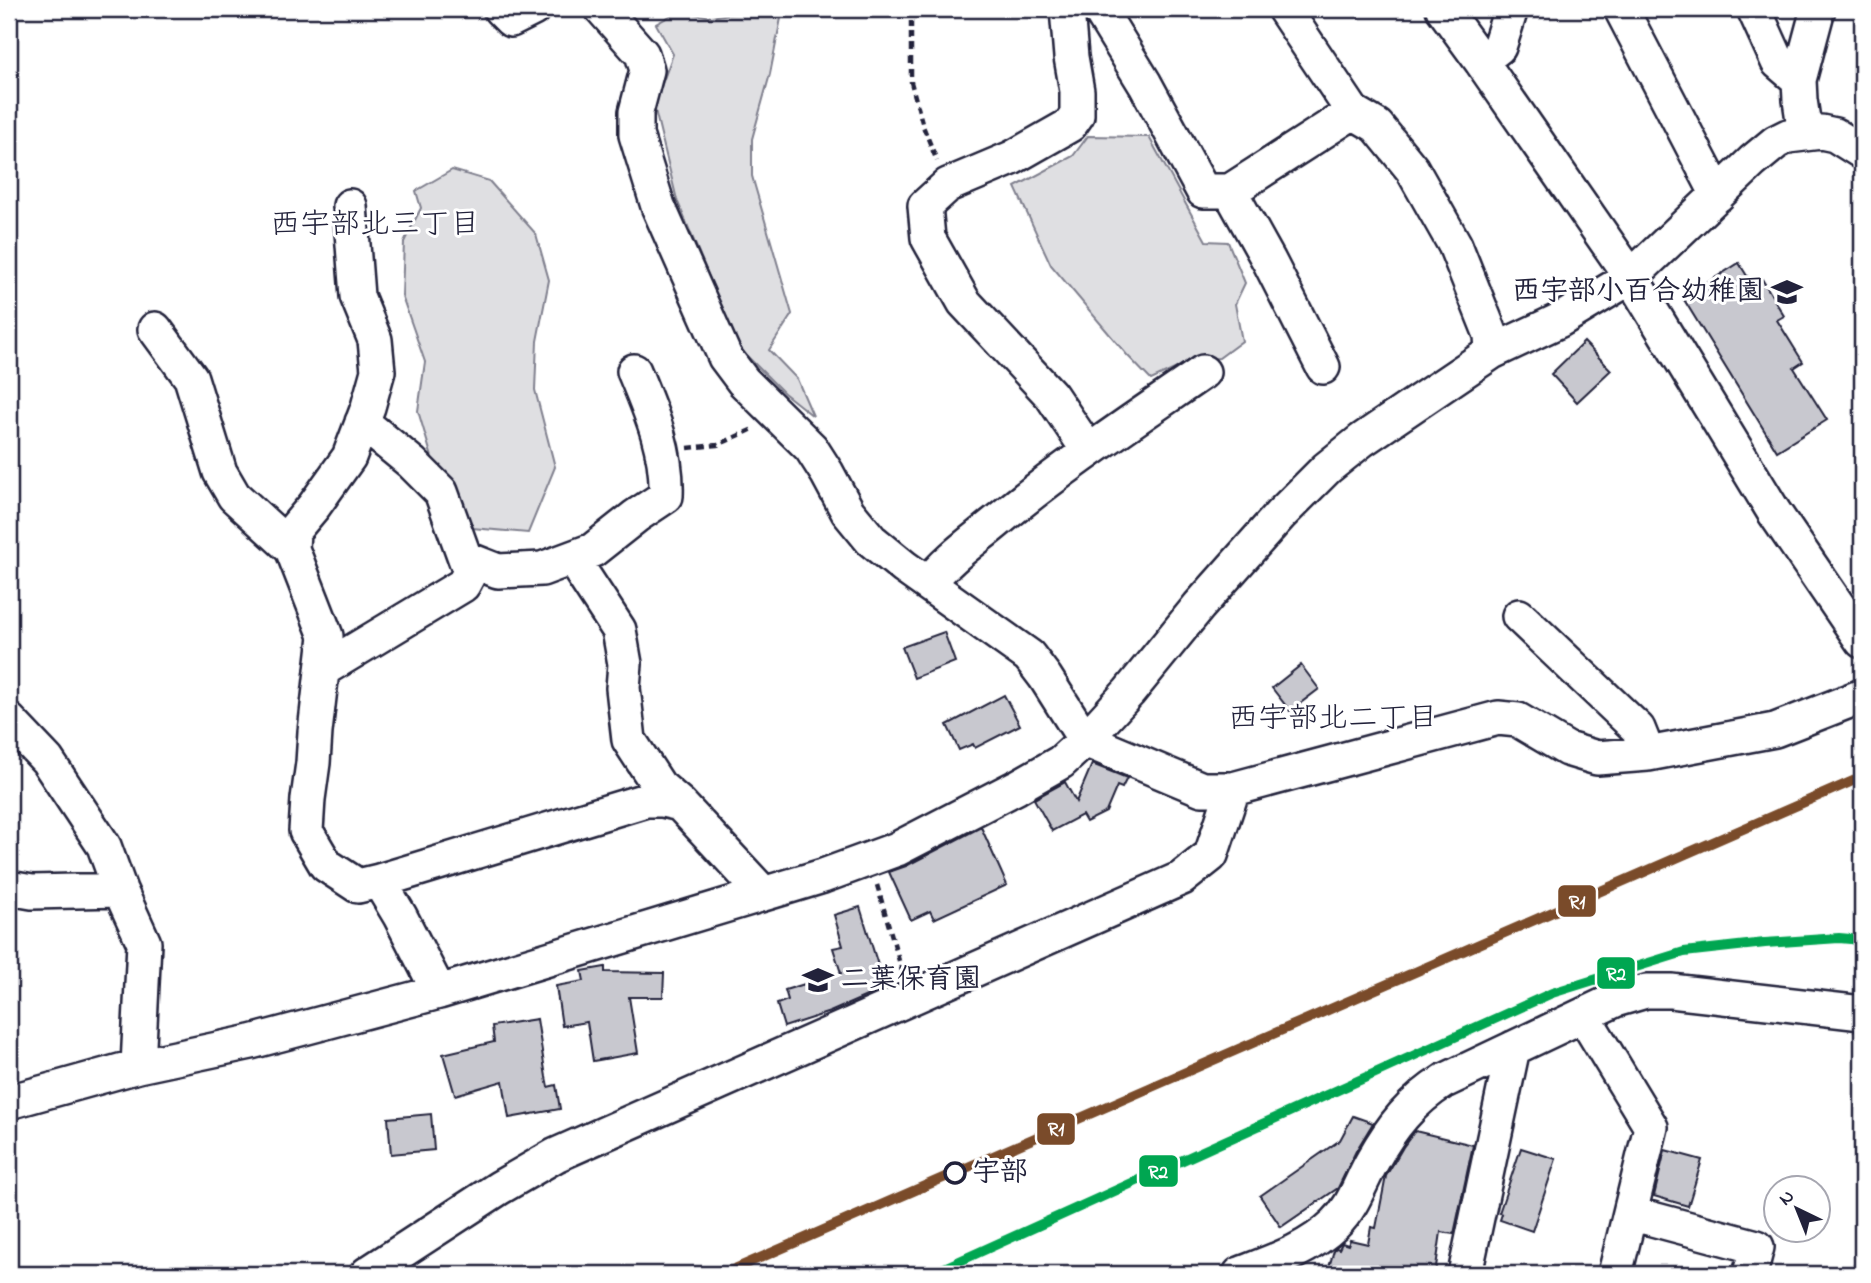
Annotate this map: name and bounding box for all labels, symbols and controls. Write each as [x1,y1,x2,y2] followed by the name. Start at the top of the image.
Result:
[270,204,480,248] district label: 西宇部北三丁目
[1512,272,1764,313] place label: 西宇部小百合幼稚園
[1770,275,1804,309] school or university icon: 西宇部小百合幼稚園
[1228,698,1438,742] district label: 西宇部北二丁目
[1557,884,1597,918] line badge: R1
[1569,890,1585,917] text: R1
[1596,956,1636,990] line badge: R2
[841,960,981,1001] place label: 二葉保育園
[1606,962,1627,989] text: R2
[801,963,835,997] school or university icon: 二葉保育園
[1036,1112,1076,1146] line badge: R1
[1048,1117,1064,1144] text: R1
[972,1153,1028,1194] place label: 宇部
[1138,1154,1179,1188] line badge: R2
[1148,1160,1169,1187] text: R2
[944,1162,966,1184] marker: 宇部
[1762,1174,1832,1244] north arrow
[1773,1184,1801,1213] text: N

